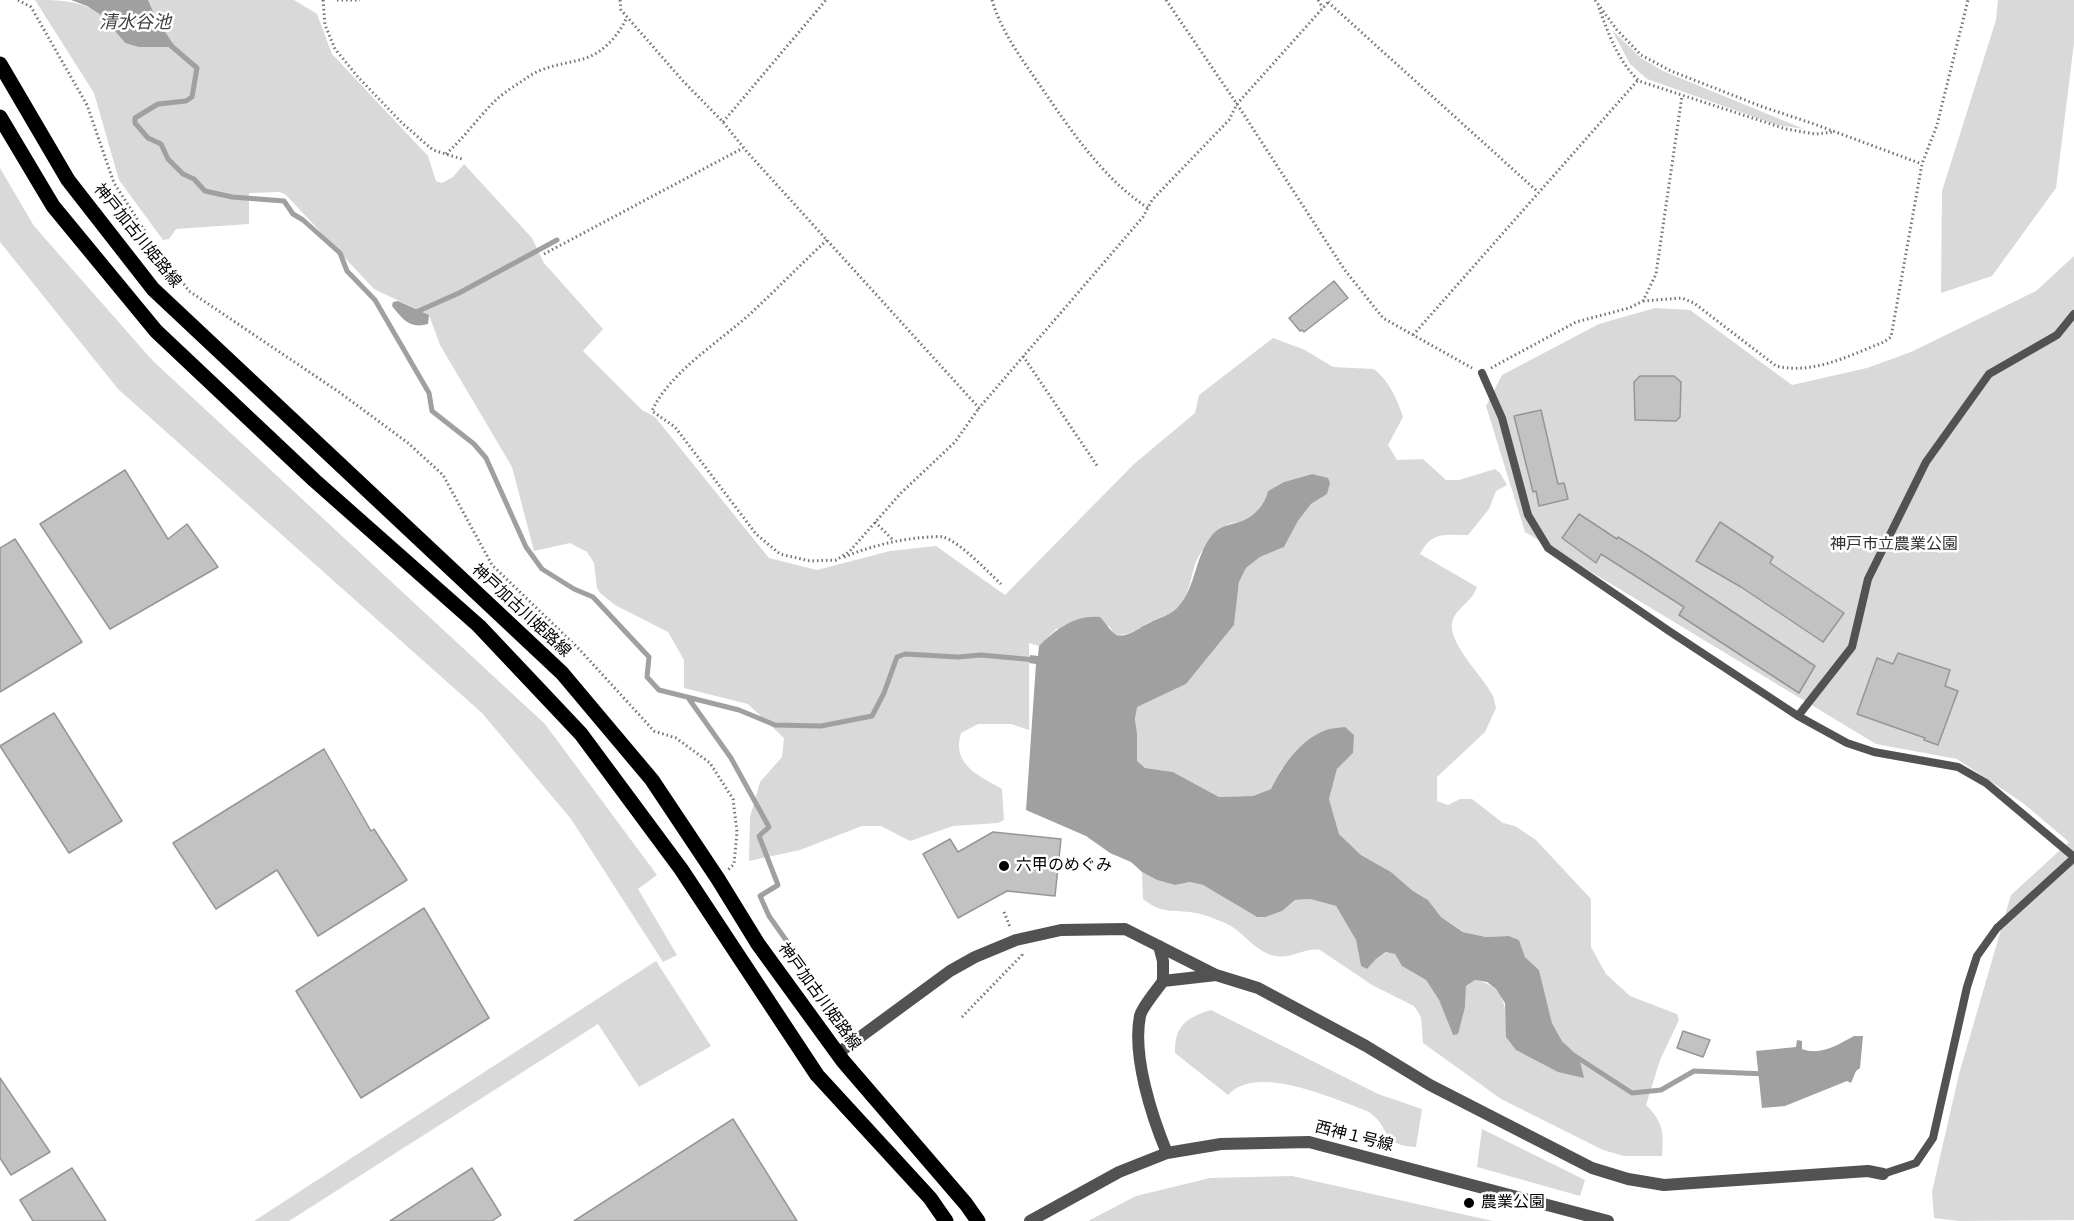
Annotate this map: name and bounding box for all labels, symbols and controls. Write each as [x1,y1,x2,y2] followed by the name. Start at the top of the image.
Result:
[99,12,171,34] water label: 清水谷池
[89,180,185,292] street label: 神戸加古川姫路線
[1830,535,1958,555] park label: 神戸市立農業公園
[468,560,574,662] street label: 神戸加古川姫路線
[1016,856,1112,876] place label: 六甲のめぐみ
[997,859,1011,873] marker: 六甲のめぐみ
[774,940,864,1054] street label: 神戸加古川姫路線
[1313,1118,1395,1156] street label: 西神１号線
[1481,1193,1545,1213] place label: 農業公園
[1462,1196,1476,1210] marker: 農業公園

